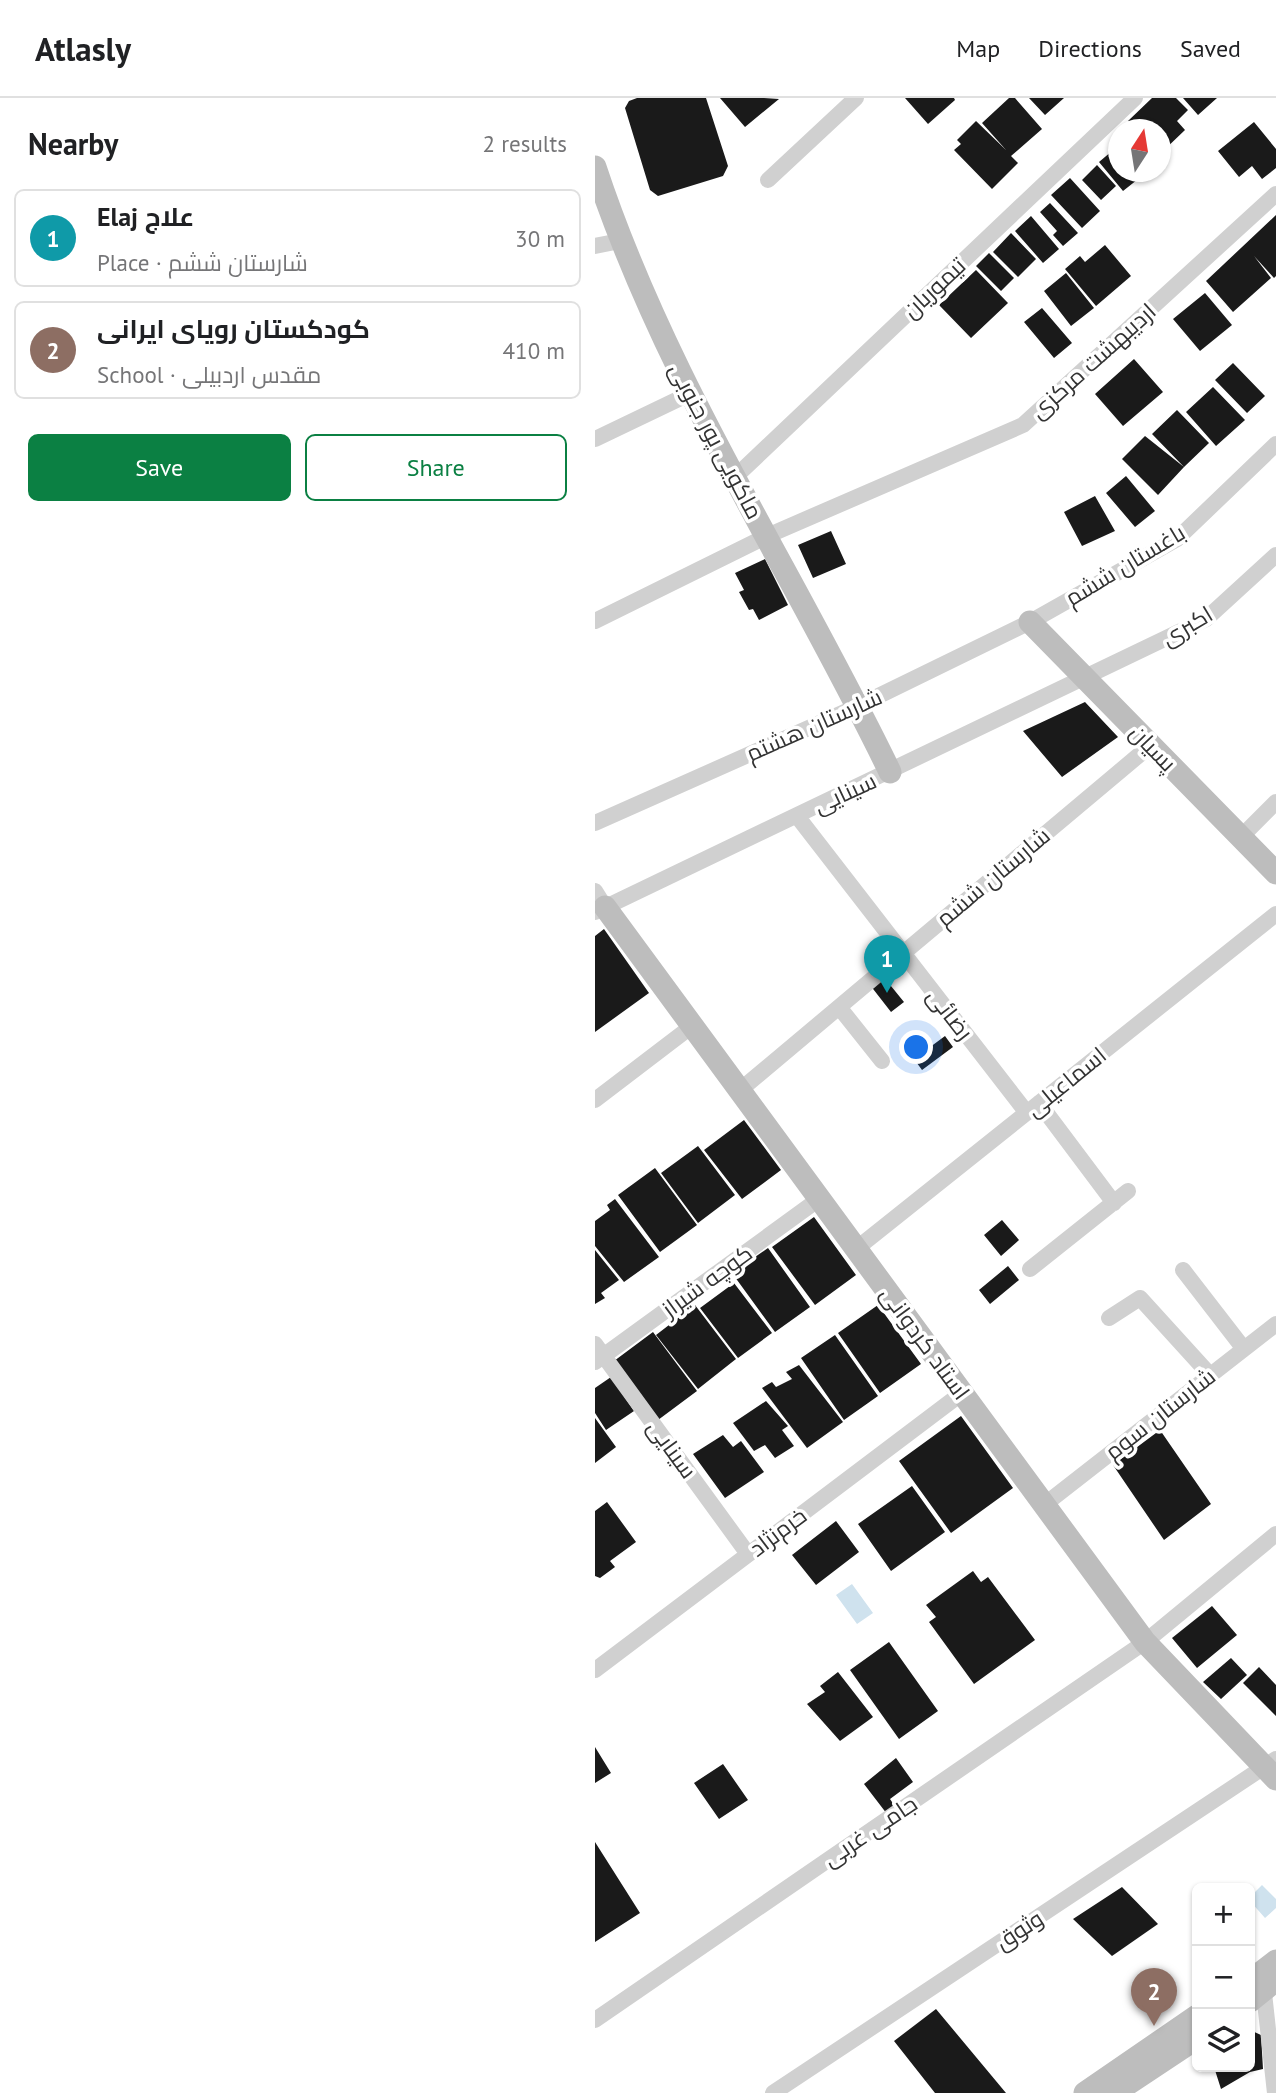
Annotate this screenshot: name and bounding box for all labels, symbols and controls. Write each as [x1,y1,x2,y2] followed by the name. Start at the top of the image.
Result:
[35,27,131,70] text: Atlasly
[956,33,1000,64] text: Map
[1038,33,1142,64] text: Directions
[1180,33,1241,64] text: Saved
[1108,119,1171,182] north arrow
[28,124,118,163] text: Nearby
[483,129,567,158] text: 2 results
[97,200,194,233] text: Elaj علاج
[46,224,60,253] text: 1
[515,224,565,253] text: 30 m
[97,248,308,277] text: Place · شارستان ششم
[896,251,971,324] street label: تیموریان
[1024,296,1162,425] street label: اردیبهشت مرکزی
[97,312,370,345] text: کودکستان رویای ایرانی
[46,336,60,365] text: 2
[503,336,565,365] text: 410 m
[662,358,770,524] street label: ماکویی‌ پور جنوبی
[97,360,321,389] text: School · مقدس اردبیلی
[28,434,291,501] button: Save
[305,434,567,501] button: Share
[1059,517,1191,614] street label: باغستان ششم
[1156,599,1218,652] street label: اکبری
[741,682,887,769] street label: شارستان هشتم
[1123,718,1183,778] street label: پسیان
[809,765,881,820] street label: سینایی
[930,821,1057,934] street label: شارستان ششم
[864,935,910,993] pin: 1
[921,982,980,1046] street label: رضائی
[899,1030,933,1064] your location
[1020,1040,1112,1123] street label: اسماعیلی
[654,1238,758,1325] street label: کوچه شیراز
[874,1280,976,1405] street label: استاد کردوانی
[1099,1361,1222,1467] street label: شارستان سوم
[641,1414,703,1484] street label: سینایی
[743,1501,813,1564] street label: خرم‌نژاد
[817,1788,923,1873] street label: جامی غربی
[1192,1883,1255,2072] map controls
[1192,1883,1255,1946] button: +
[989,1903,1048,1956] street label: وثوق
[1192,1946,1255,2009] button: −
[1131,1968,1177,2026] pin: 2
[1192,2009,1255,2072] button: layers

